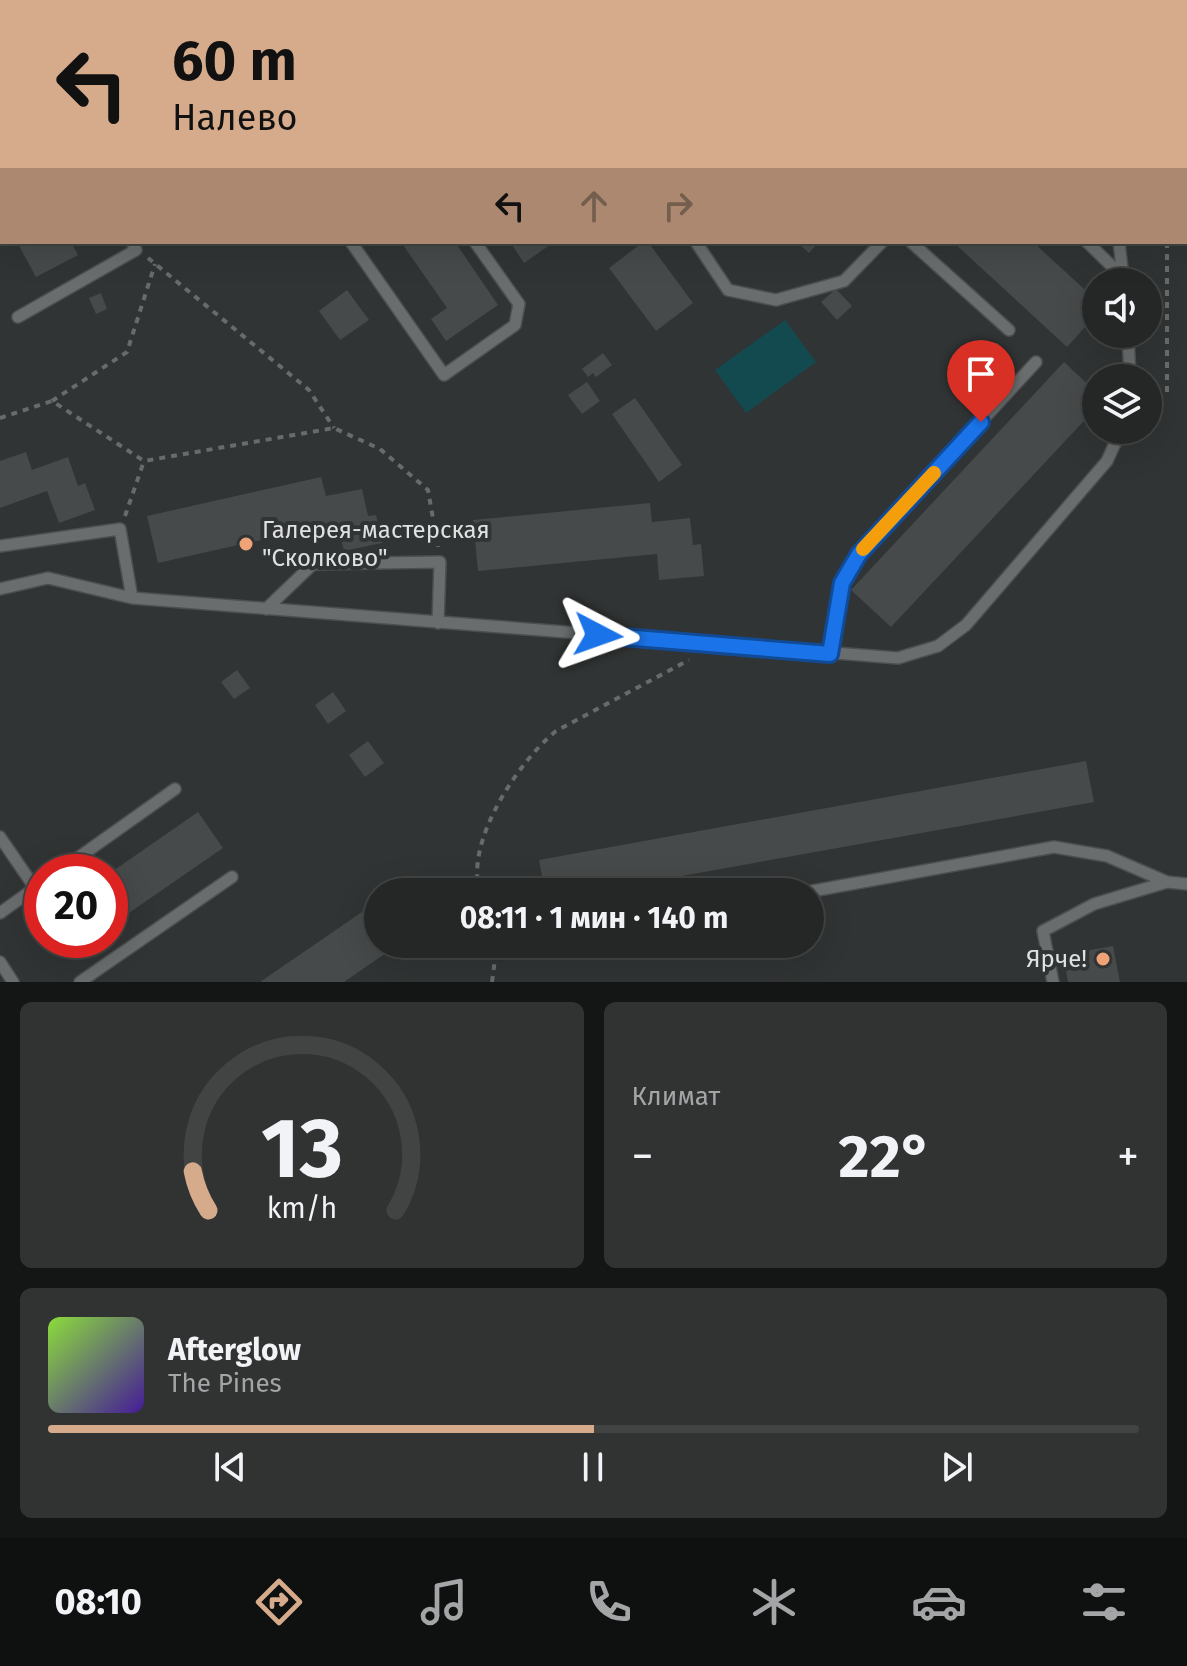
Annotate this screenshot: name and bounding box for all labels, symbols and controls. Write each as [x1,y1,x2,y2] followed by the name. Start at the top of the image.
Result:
[172,28,297,95] text: 60 m
[40,32,144,136] icon: left
[172,96,298,140] text: Налево
[488,184,532,228] icon: left
[572,184,616,228] icon: ahead
[656,184,700,228] icon: right
[1082,268,1162,444] map controls
[1082,268,1162,348] button: sound
[947,340,1015,422] pin
[959,352,1003,396] icon: arrive
[1082,364,1162,444] button: layers
[262,516,490,572] place label: Галерея-мастерская "Сколково"
[237,535,255,553] marker: Галерея-мастерская "Сколково"
[556,593,640,677] position arrow
[24,854,128,958] speed limit sign: 20
[460,900,728,936] text: 08:11 · 1 мин · 140 m
[1026,945,1087,973] place label: Ярче!
[1094,950,1112,968] marker: Ярче!
[632,1081,720,1112] text: Климат
[261,1099,343,1199] text: 13
[839,1121,932,1193] text: 22°
[632,1130,654,1183] text: −
[1117,1130,1139,1183] text: +
[266,1191,337,1226] text: km/h
[168,1332,301,1368] text: Afterglow
[168,1368,282,1399] text: The Pines
[208,1445,252,1489] icon: previous
[571,1445,615,1489] icon: pause
[935,1445,979,1489] icon: next
[251,1574,307,1630] icon: directions
[416,1574,472,1630] icon: music
[581,1574,637,1630] icon: phone
[746,1574,802,1630] icon: climate
[911,1574,967,1630] icon: car
[1076,1574,1132,1630] icon: filters
[55,1580,142,1624] text: 08:10

